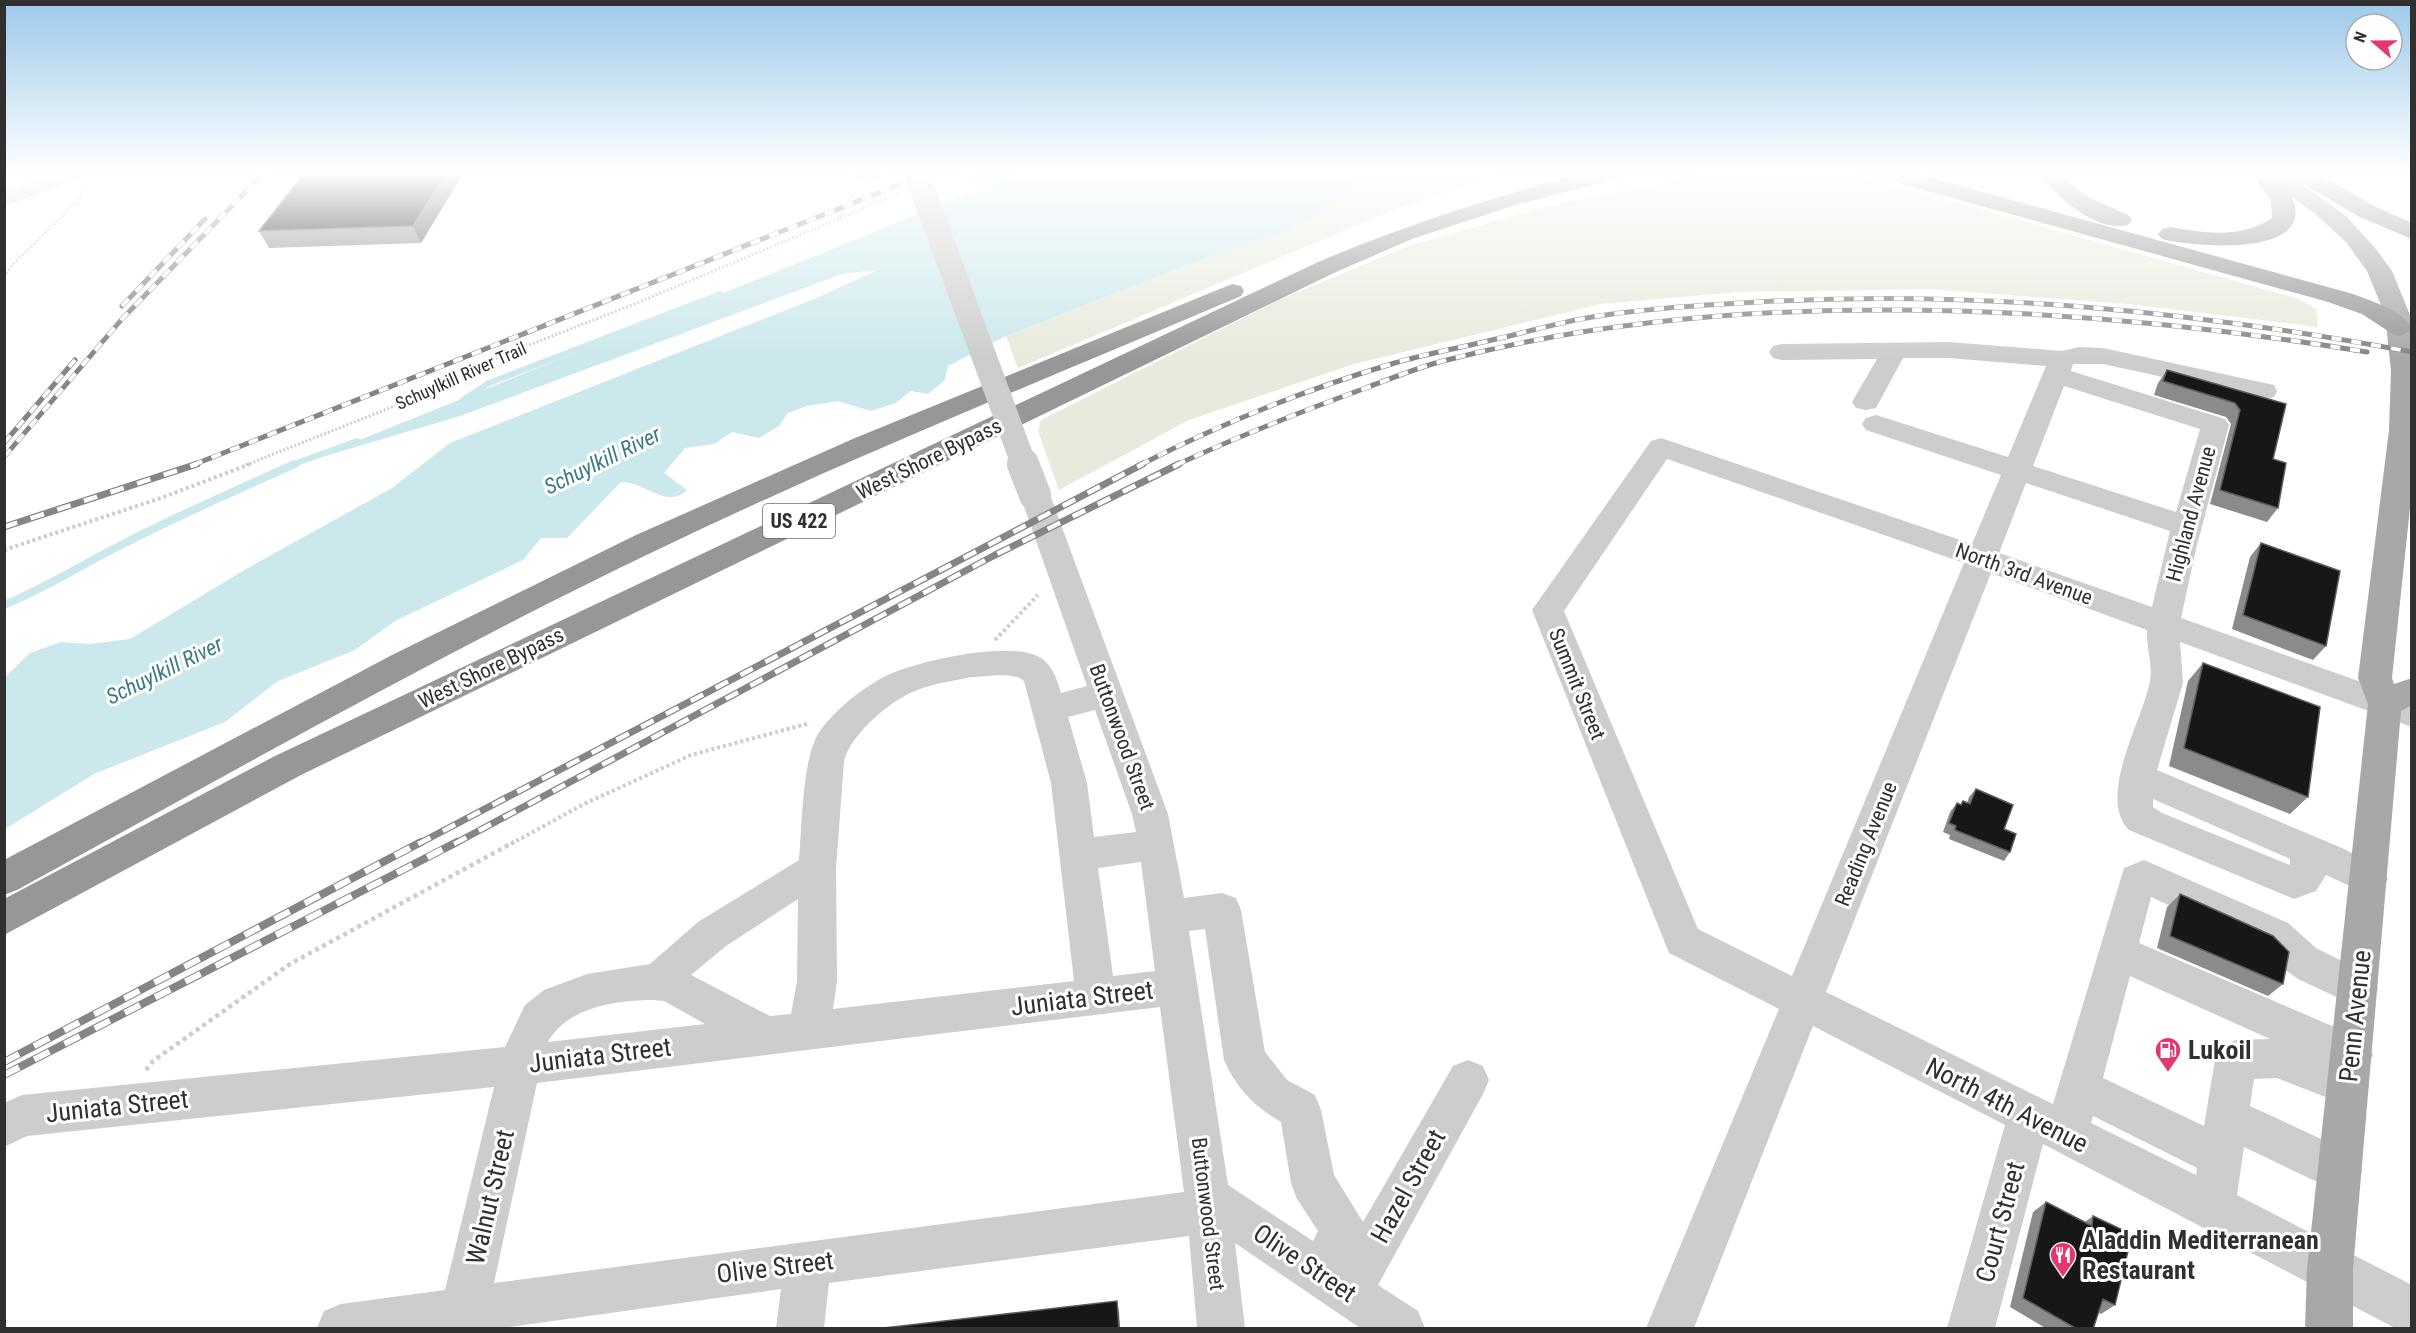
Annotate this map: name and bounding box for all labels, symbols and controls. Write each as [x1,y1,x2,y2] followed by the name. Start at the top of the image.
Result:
[2344,12,2404,72] north arrow
[2350,29,2371,45] text: N
[392,337,529,414] street label: Schuylkill River Trail
[853,414,1005,504] street label: West Shore Bypass
[540,421,665,499] water label: Schuylkill River
[2161,444,2221,584] street label: Highland Avenue
[763,504,835,538] road number: US 422
[1952,538,2096,610] street label: North 3rd Avenue
[415,623,567,713] street label: West Shore Bypass
[1544,625,1610,743] street label: Summit Street
[102,631,227,709] water label: Schuylkill River
[1084,661,1160,813] street label: Buttonwood Street
[1830,778,1902,910] street label: Reading Avenue
[2333,949,2377,1083] street label: Penn Avenue
[1009,974,1155,1022] street label: Juniata Street
[527,1031,673,1079] street label: Juniata Street
[2153,1035,2183,1073] fuel station icon: Lukoil
[2188,1035,2252,1065] place label: Lukoil
[1921,1051,2093,1159] street label: North 4th Avenue
[44,1084,190,1128] street label: Juniata Street
[1365,1124,1451,1248] street label: Hazel Street
[460,1127,520,1267] street label: Walnut Street
[1187,1136,1229,1292] street label: Buttonwood Street
[1970,1158,2030,1286] street label: Court Street
[1248,1218,1362,1308] street label: Olive Street
[2082,1225,2319,1285] place label: Aladdin Mediterranean Restaurant
[2048,1240,2078,1278] restaurant icon: Aladdin Mediterranean Restaurant
[715,1245,835,1289] street label: Olive Street

